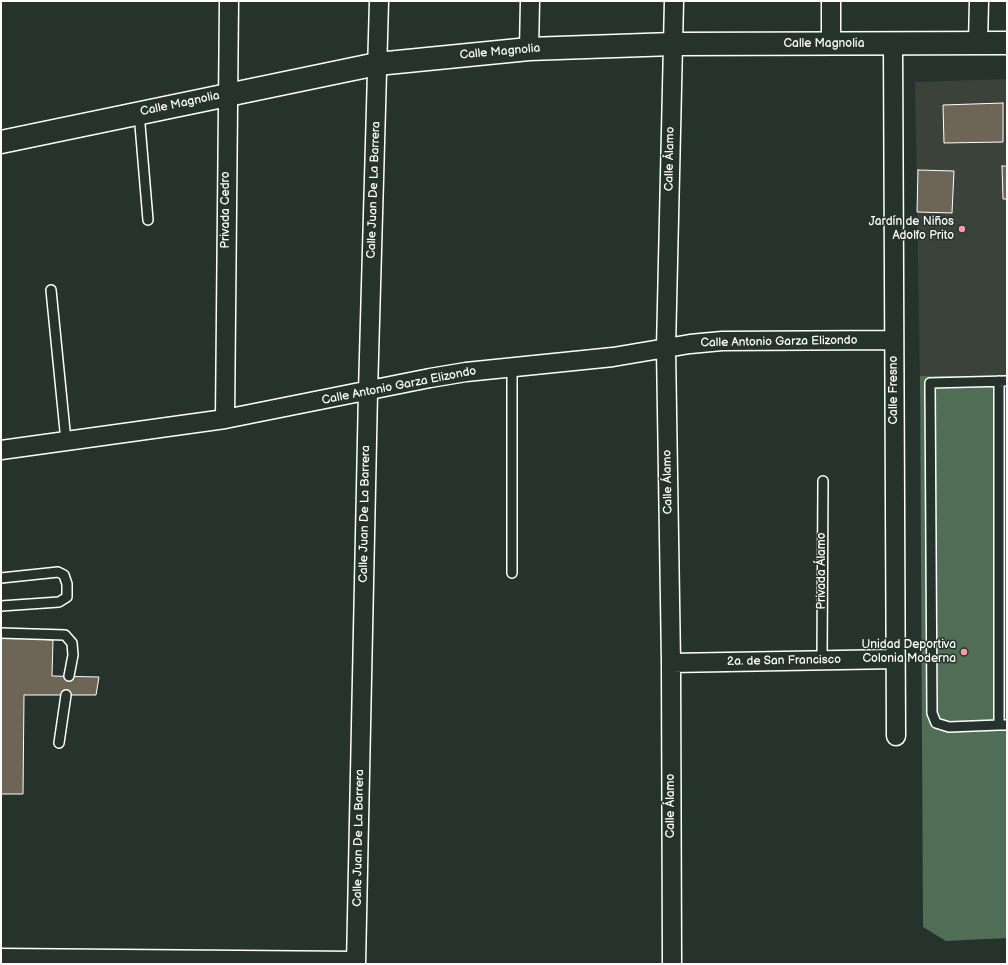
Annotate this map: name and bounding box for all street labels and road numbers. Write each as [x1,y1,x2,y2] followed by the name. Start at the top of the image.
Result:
[784,37,864,51] street label: Calle Magnolia
[459,41,541,63] street label: Calle Magnolia
[139,89,221,119] street label: Calle Magnolia
[364,121,384,259] street label: Calle Juan De La Barrera
[662,127,678,191] street label: Calle Álamo
[219,171,233,249] street label: Privada Cedro
[700,333,858,351] street label: Calle Antonio Garza Elizondo
[887,356,901,424] street label: Calle Fresno
[321,364,477,408] street label: Calle Antonio Garza Elizondo
[357,445,373,583] street label: Calle Juan De La Barrera
[660,450,676,514] street label: Calle Álamo
[815,532,829,610] street label: Privada Álamo
[727,653,841,669] street label: 2a. de San Francisco
[351,769,367,907] street label: Calle Juan De La Barrera
[664,774,678,838] street label: Calle Álamo

